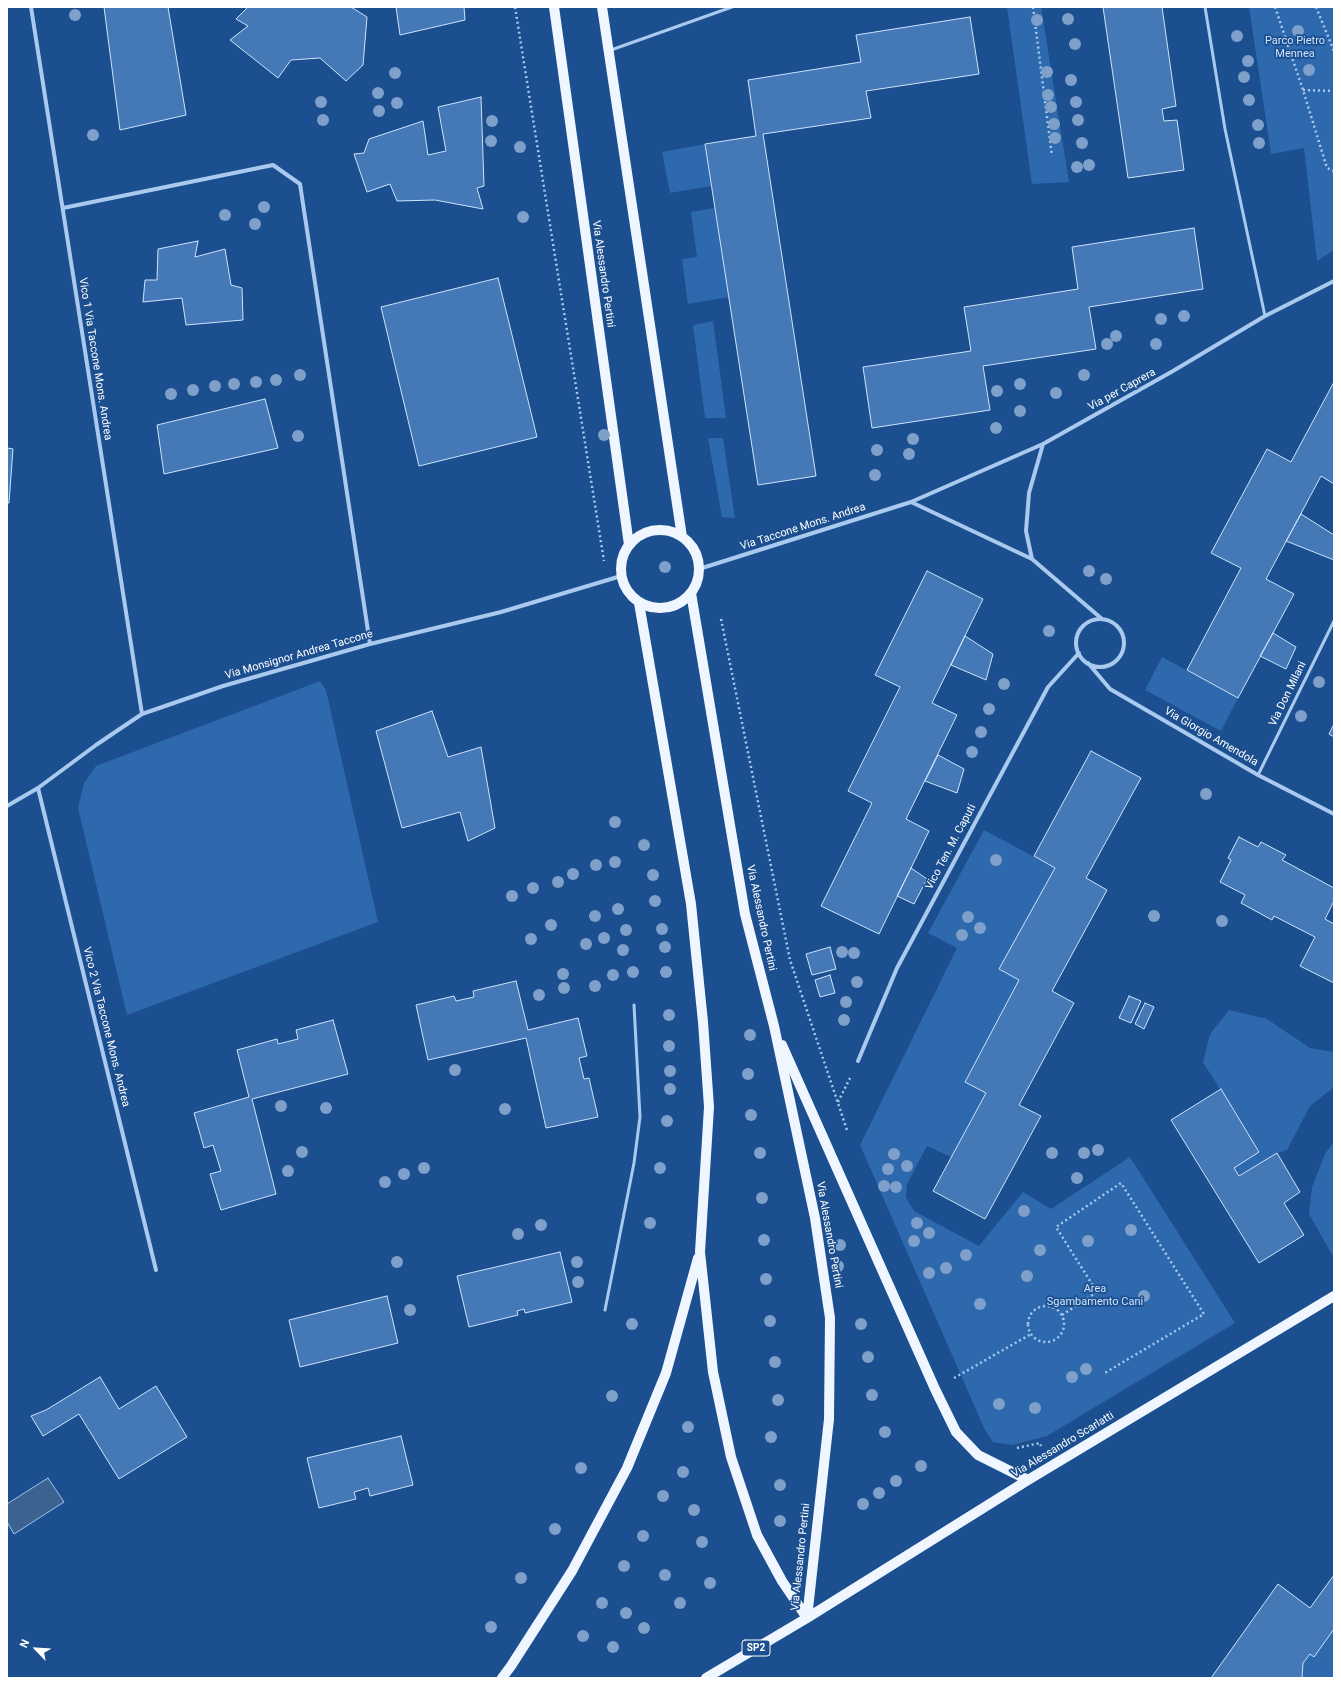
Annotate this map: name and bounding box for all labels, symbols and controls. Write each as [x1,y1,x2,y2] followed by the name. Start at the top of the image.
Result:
[1265,34,1325,60] park label: Parco Pietro Mennea
[589,220,617,328] street label: Via Alessandro Pertini
[76,277,114,441] street label: Vico 1 Via Taccone Mons. Andrea
[1086,366,1158,414] street label: Via per Caprera
[739,500,867,554] street label: Via Taccone Mons. Andrea
[224,628,374,682] street label: Via Monsignor Andrea Taccone
[1267,659,1309,729] street label: Via Don Milani
[1162,705,1260,769] street label: Via Giorgio Amendola
[923,802,979,892] street label: Vico Ten. M. Caputi
[743,864,779,972] street label: Via Alessandro Pertini
[80,946,132,1108] street label: Vico 2 Via Taccone Mons. Andrea
[813,1181,845,1289] street label: Via Alessandro Pertini
[1047,1282,1143,1308] park label: Area Sgambamento Cani
[1010,1409,1116,1481] street label: Via Alessandro Scarlatti
[789,1503,813,1611] street label: Via Alessandro Pertini
[16,1629,56,1669] north arrow
[17,1637,32,1650] text: N
[742,1640,770,1656] road number: SP2

